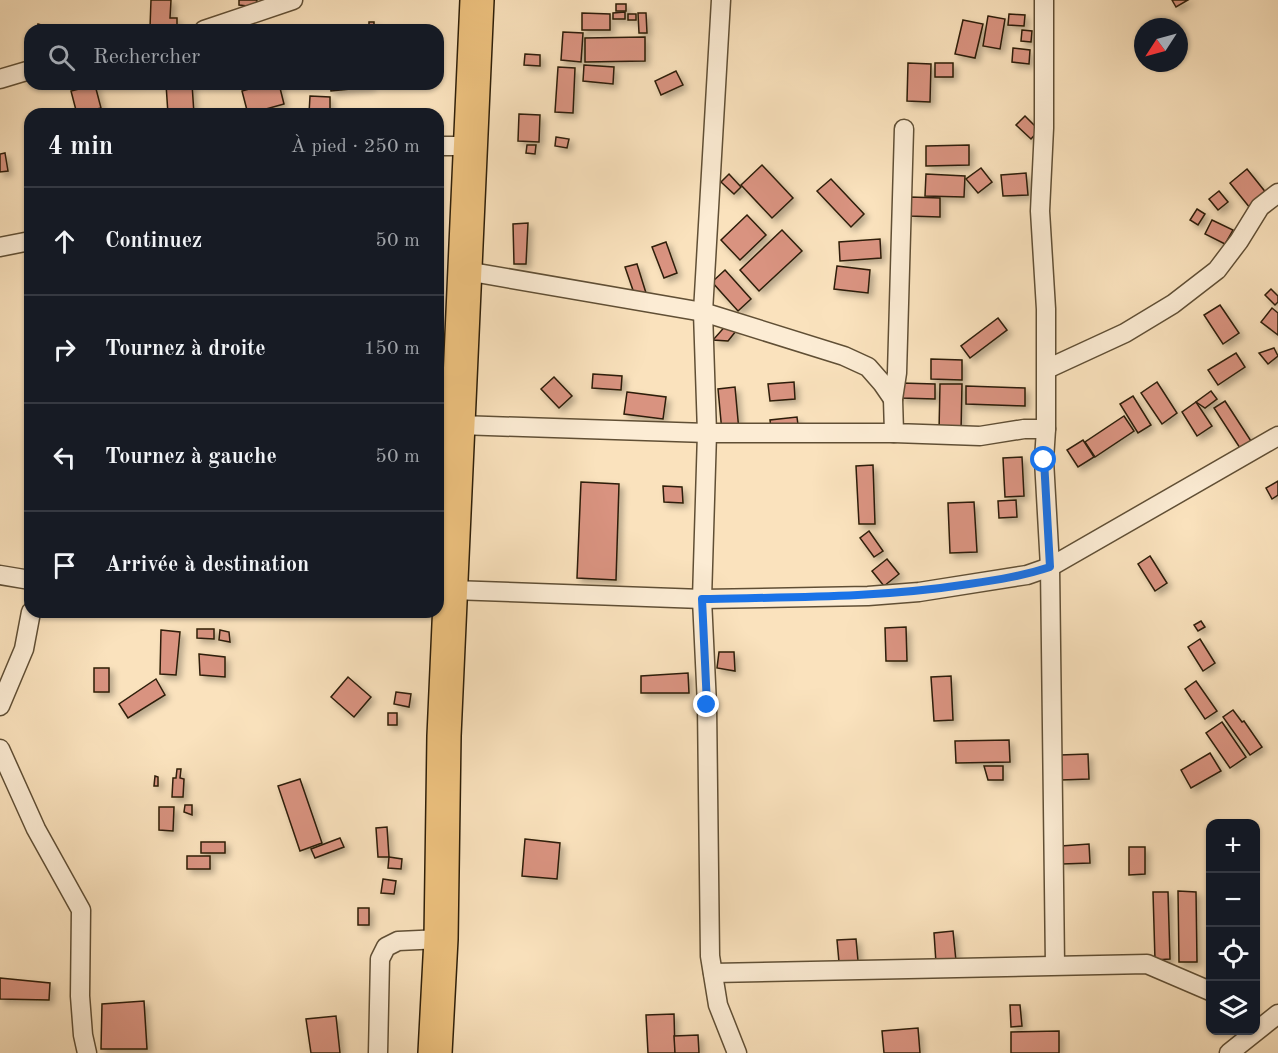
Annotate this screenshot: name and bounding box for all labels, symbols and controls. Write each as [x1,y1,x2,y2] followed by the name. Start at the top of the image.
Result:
[1134,18,1188,72] north arrow
[24,24,444,90] search box
[45,41,78,74] icon: search
[93,46,200,68] text: Rechercher
[48,134,113,160] text: 4 min
[291,137,420,157] text: À pied · 250 m
[48,225,81,258] icon: ahead
[105,230,202,252] text: Continuez
[375,231,420,251] text: 50 m
[48,333,81,366] icon: right
[105,338,266,360] text: Tournez à droite
[364,339,420,359] text: 150 m
[48,441,81,474] icon: left
[105,446,277,468] text: Tournez à gauche
[1030,446,1056,472] route start
[375,447,420,467] text: 50 m
[48,549,81,582] icon: arrive
[105,554,309,576] text: Arrivée à destination
[693,691,719,717] route end
[1206,819,1260,1035] map controls
[1206,819,1260,873] button: +
[1206,873,1260,927] button: −
[1206,927,1260,981] button: locate
[1206,981,1260,1035] button: layers

